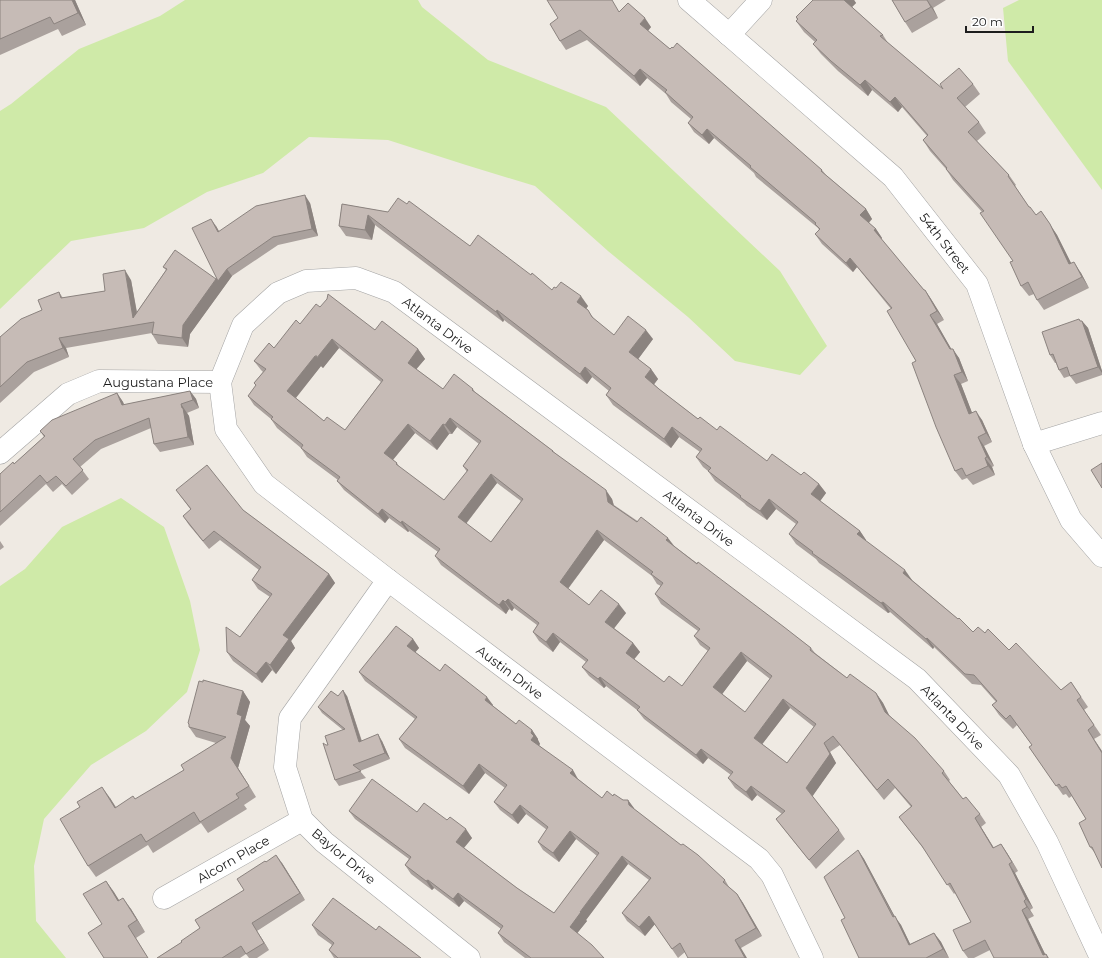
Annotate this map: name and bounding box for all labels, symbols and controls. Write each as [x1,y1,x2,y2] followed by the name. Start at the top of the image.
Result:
[966,8,1033,34] scale bar
[972,14,1003,29] text: 20 m
[916,209,974,277] street label: 54th Street
[399,293,477,357] street label: Atlanta Drive
[103,374,213,390] street label: Augustana Place
[660,486,738,550] street label: Atlanta Drive
[474,642,547,702] street label: Austin Drive
[918,681,988,753] street label: Atlanta Drive
[309,825,379,887] street label: Baylor Drive
[194,832,272,886] street label: Alcorn Place

